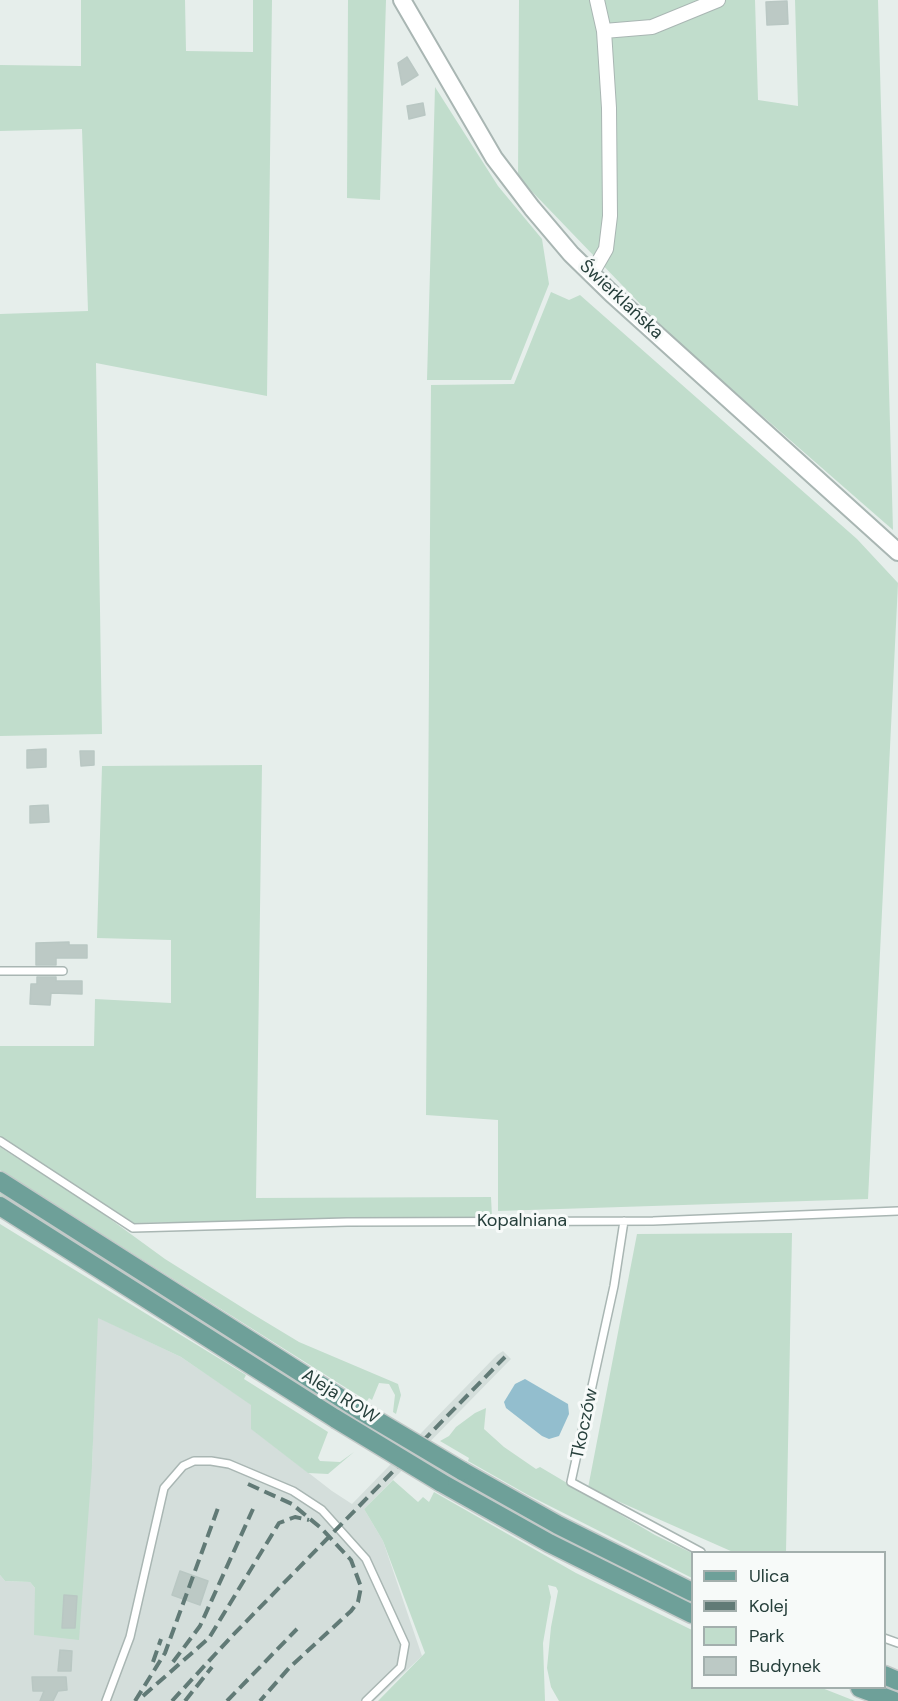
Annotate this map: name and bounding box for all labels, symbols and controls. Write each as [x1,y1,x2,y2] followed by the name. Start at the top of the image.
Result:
[575,256,667,344] street label: Świerklańska
[477,1210,567,1232] street label: Kopalniana
[297,1365,383,1429] street label: Aleja ROW
[567,1387,603,1461] street label: Tkoczów
[691,1551,886,1689] legend
[749,1564,789,1588] text: Ulica
[749,1594,788,1618] text: Kolej
[749,1624,785,1648] text: Park
[749,1654,821,1678] text: Budynek

